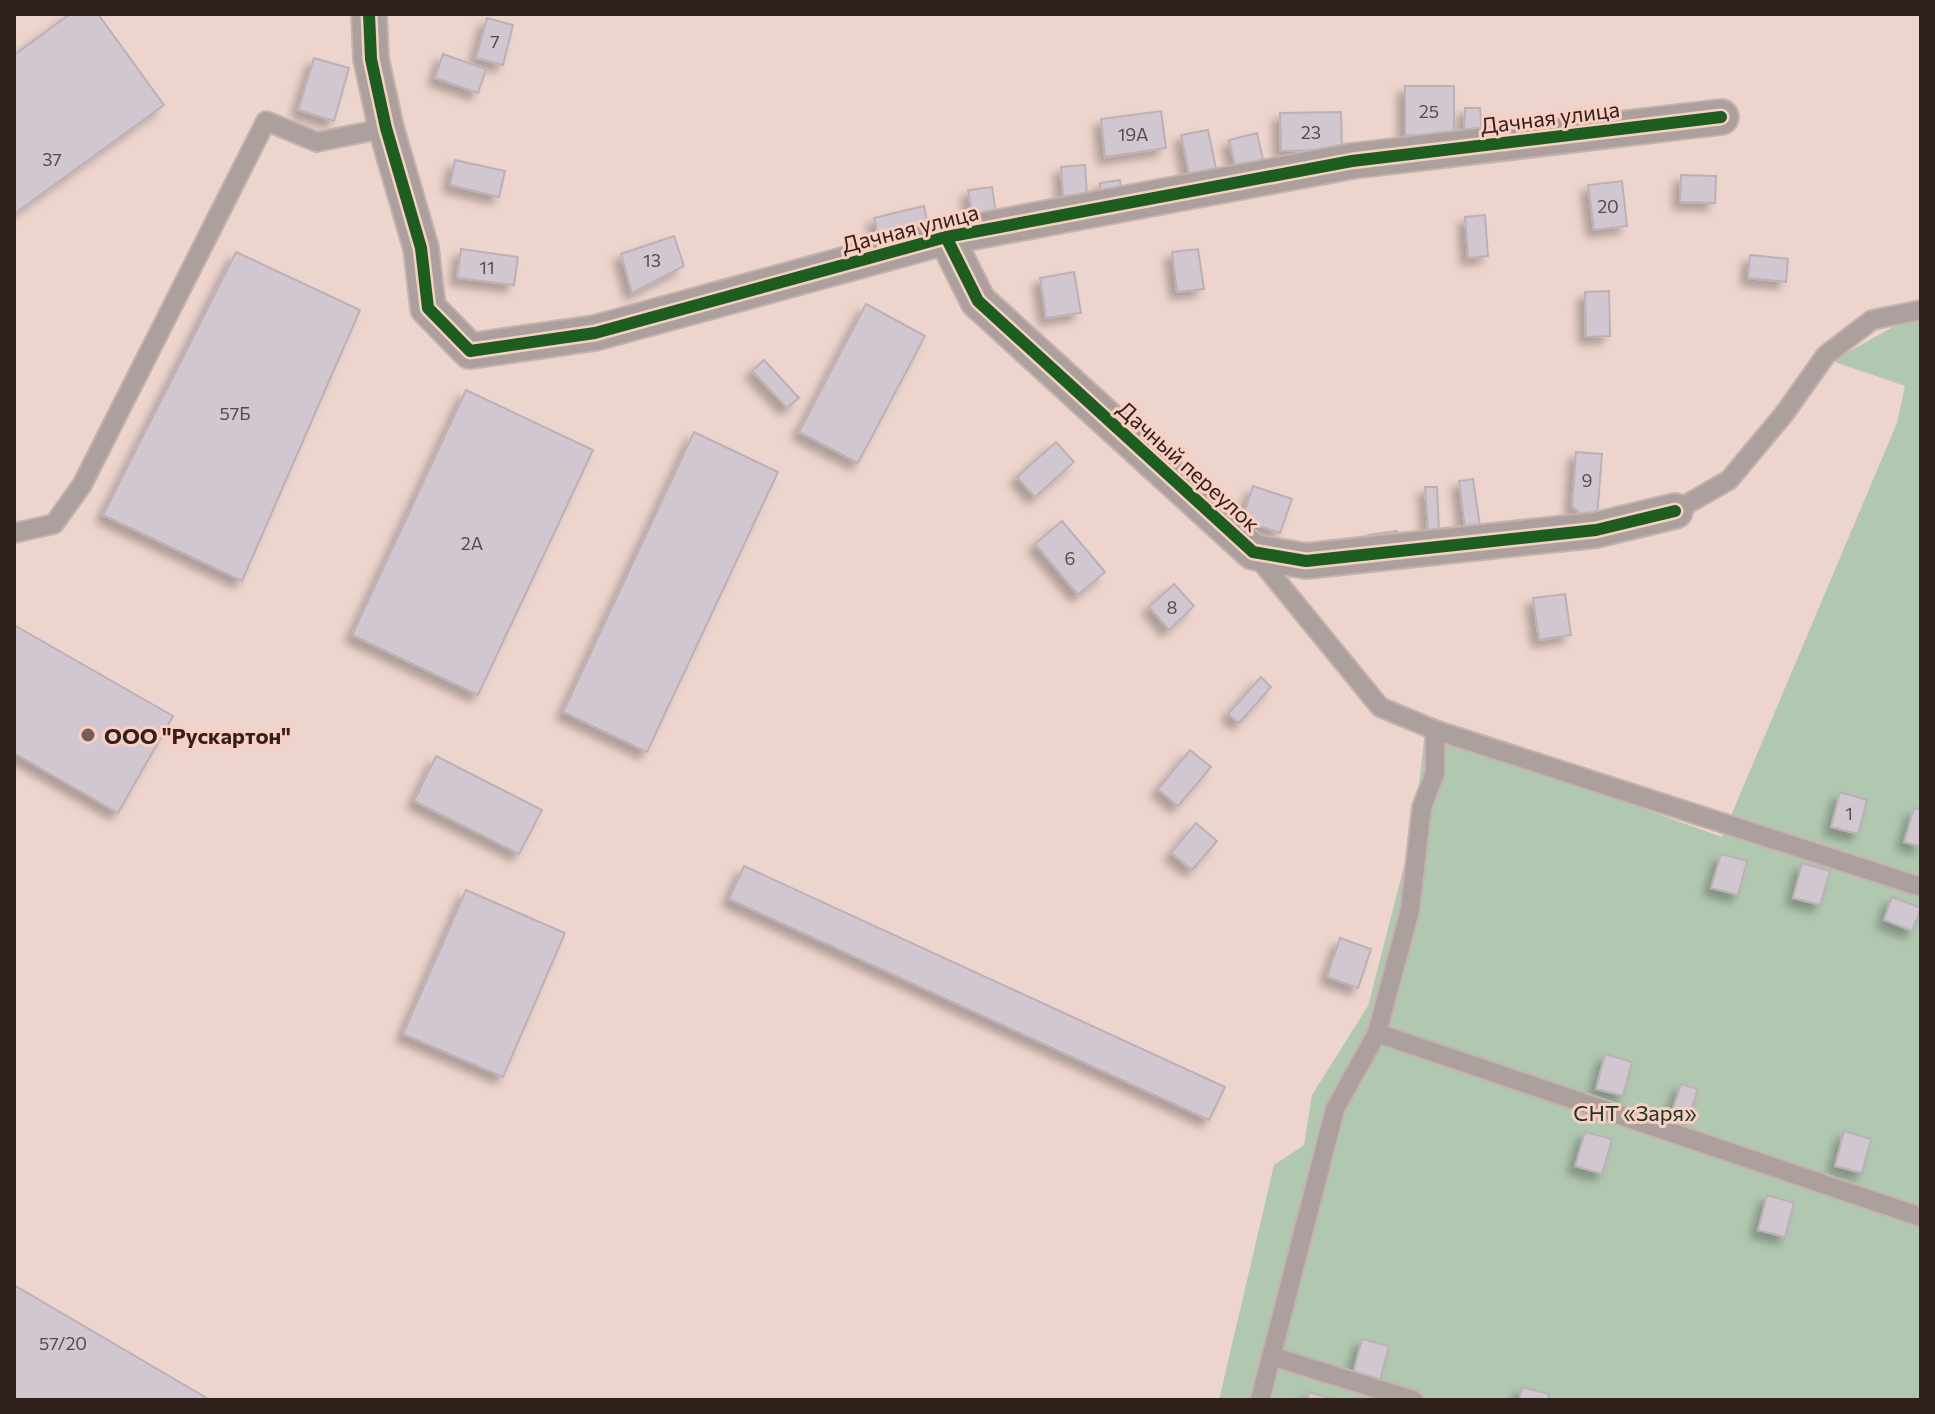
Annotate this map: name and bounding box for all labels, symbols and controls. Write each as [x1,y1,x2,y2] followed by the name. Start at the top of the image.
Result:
[490,30,500,52] house number: 7
[1479,95,1621,139] street label: Дачная улица
[1419,100,1439,122] house number: 25
[1301,121,1321,143] house number: 23
[1118,123,1148,145] house number: 19А
[42,148,62,170] house number: 37
[1597,195,1619,217] house number: 20
[839,198,981,258] street label: Дачная улица
[643,249,661,271] house number: 13
[479,256,495,278] house number: 11
[1112,395,1266,537] street label: Дачный переулок
[219,402,251,424] house number: 57Б
[1582,469,1592,491] house number: 9
[461,532,483,554] house number: 2А
[1065,547,1075,569] house number: 6
[1167,596,1178,618] house number: 8
[104,722,291,749] place label: ООО "Рускартон"
[79,726,97,744] marker: ООО "Рускартон"
[1845,802,1853,824] house number: 1
[1573,1099,1697,1126] park label: СНТ «Заря»
[39,1332,87,1354] house number: 57/20

